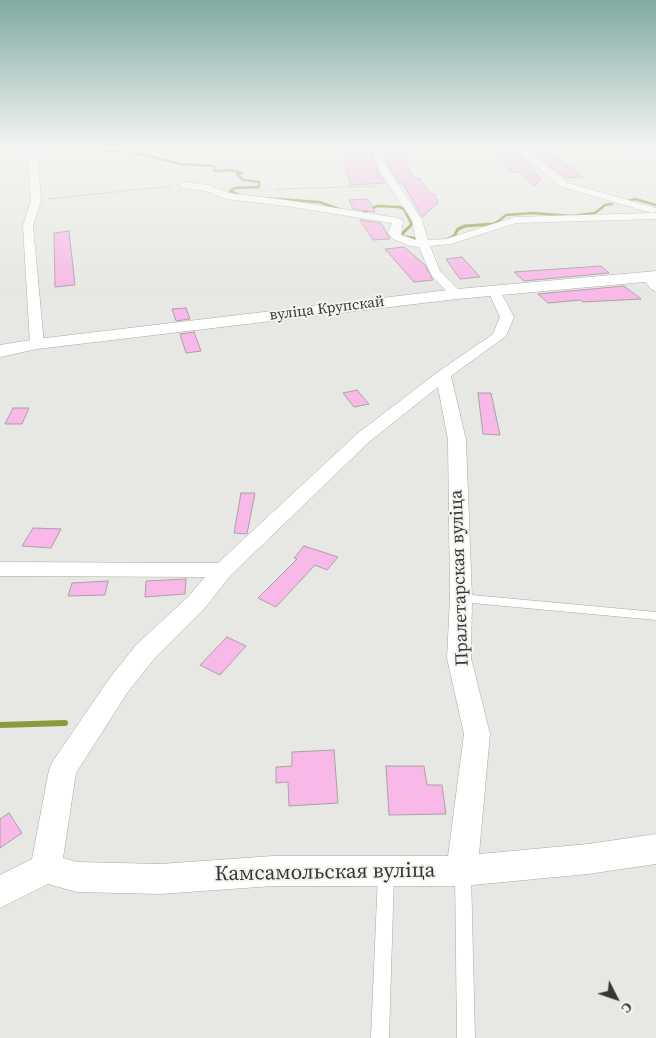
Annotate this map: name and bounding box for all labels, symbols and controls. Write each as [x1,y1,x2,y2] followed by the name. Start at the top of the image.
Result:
[268,293,386,325] street label: вуліца Крупскай
[446,489,474,667] street label: Пралетарская вуліца
[214,858,436,888] street label: Камсамольская вуліца
[591,973,641,1023] north arrow
[617,998,638,1018] text: С

